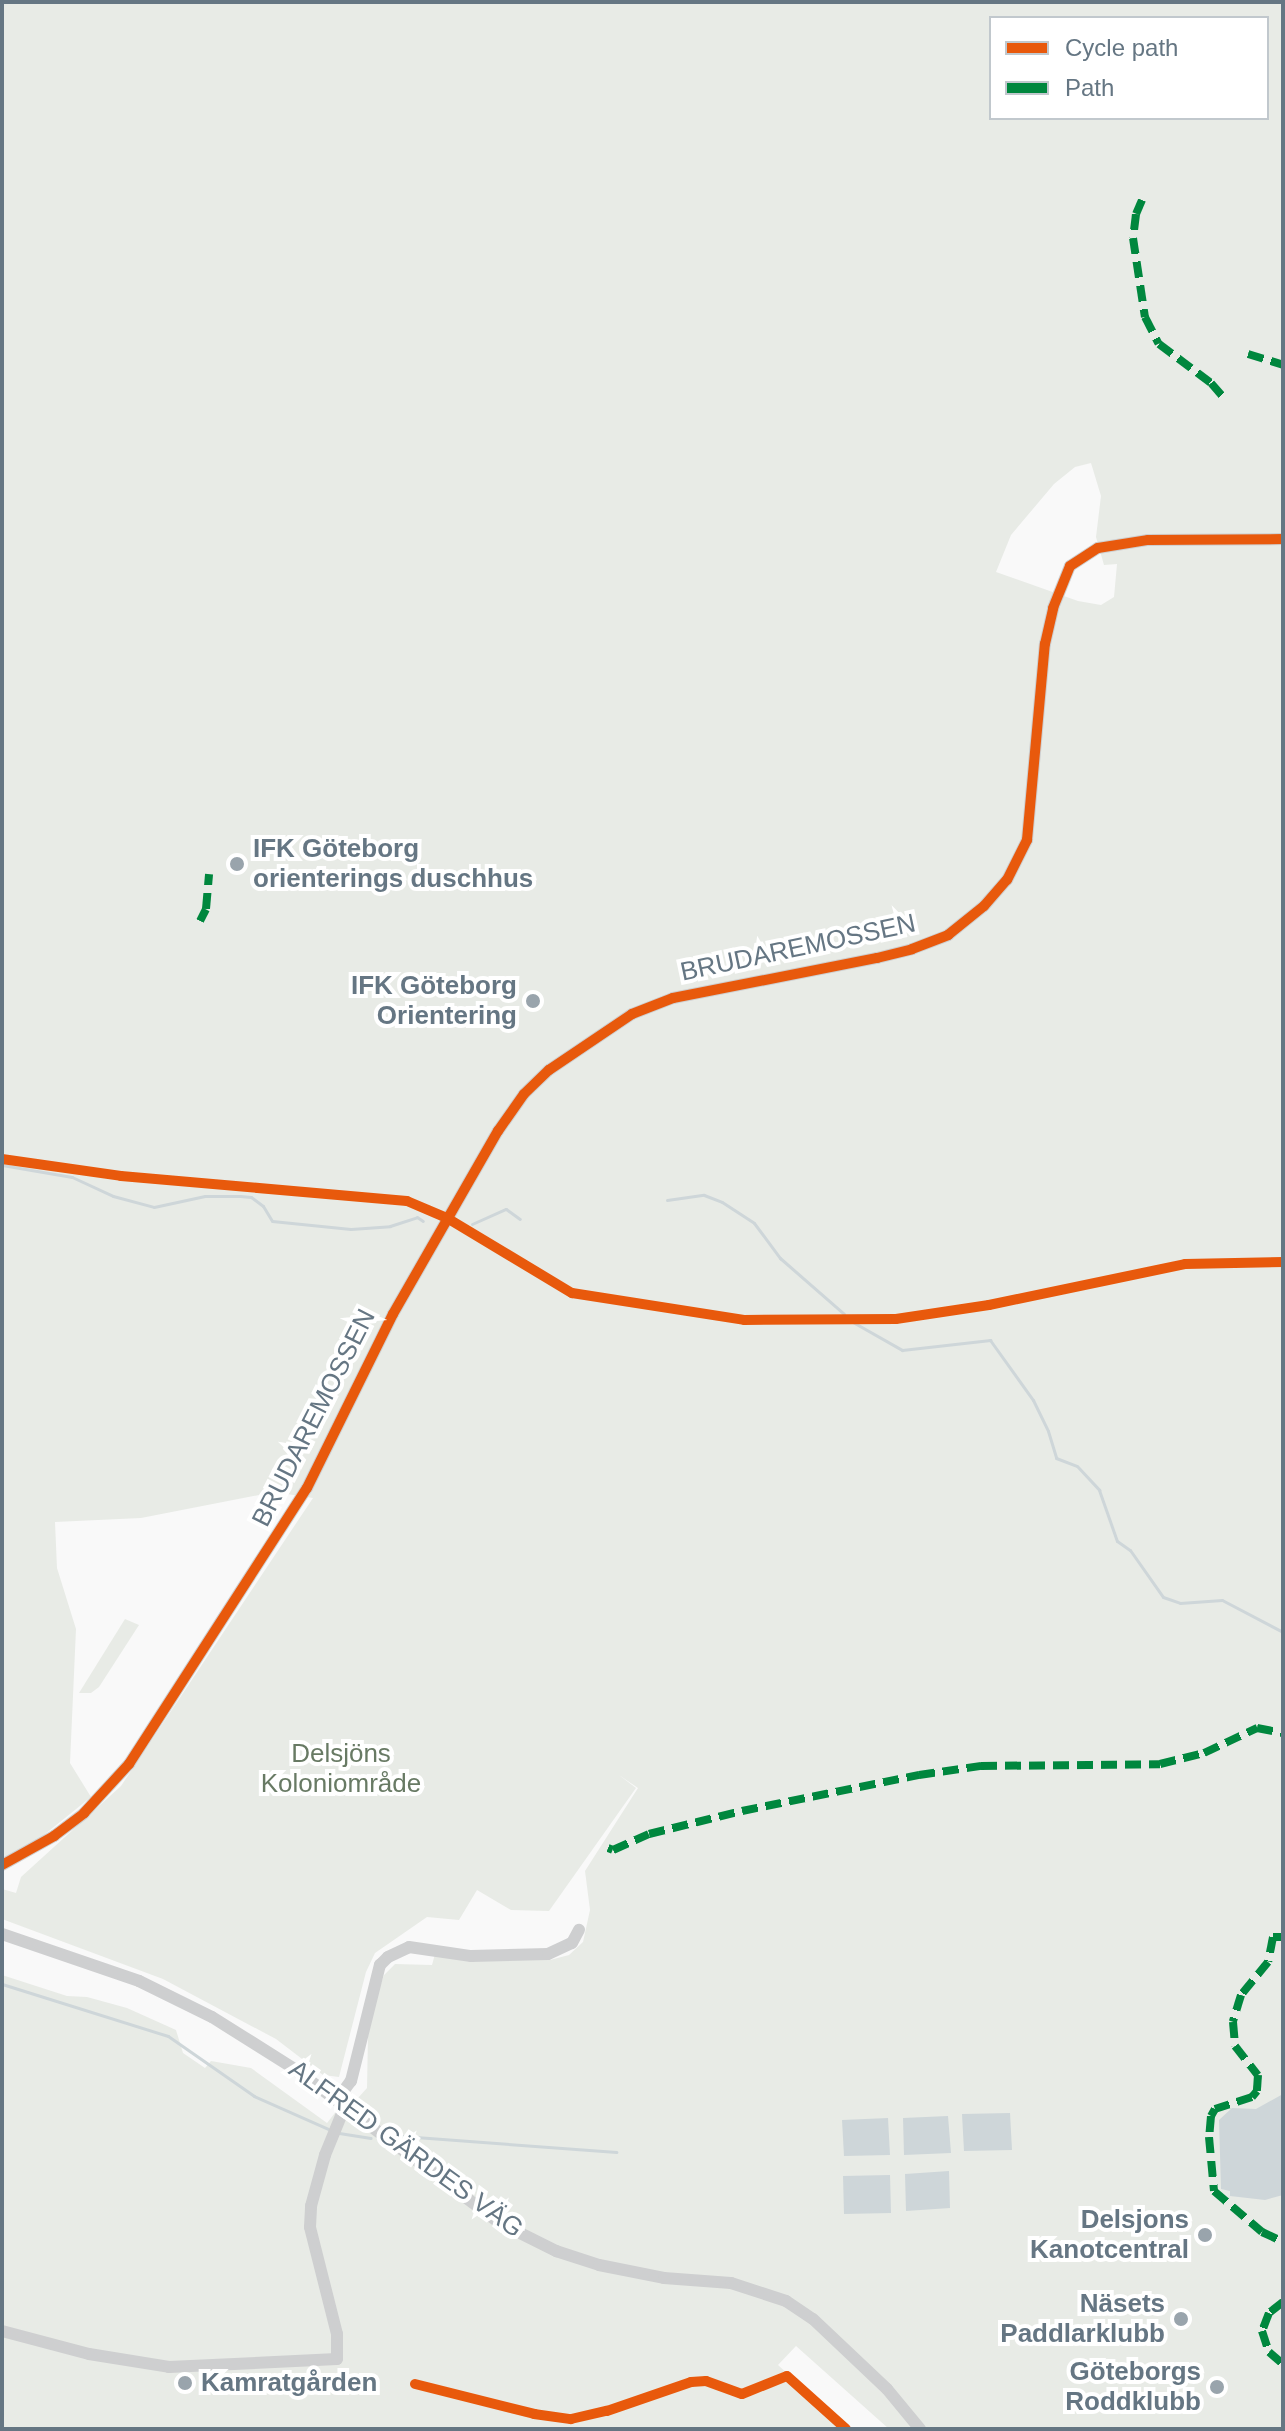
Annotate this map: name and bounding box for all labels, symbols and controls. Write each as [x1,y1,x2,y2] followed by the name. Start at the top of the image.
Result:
[989,16,1269,120] legend
[1065,34,1178,61] text: Cycle path
[1065,74,1114,101] text: Path
[253,833,533,894] place label: IFK Göteborg orienterings duschhus
[228,855,246,873] marker: IFK Göteborg orienterings duschhus
[677,908,919,988] street label: BRUDAREMOSSEN
[351,970,517,1032] place label: IFK Göteborg Orientering
[524,992,542,1010] marker: IFK Göteborg Orientering
[246,1304,382,1532] street label: BRUDAREMOSSEN
[261,1738,421,1800] park label: Delsjöns Koloniområde
[283,2054,529,2244] street label: ALFRED GÄRDES VÄG
[1030,2204,1189,2266] place label: Delsjons Kanotcentral
[1196,2226,1214,2244] marker: Delsjons Kanotcentral
[1000,2288,1165,2350] place label: Näsets Paddlarklubb
[1172,2310,1190,2328] marker: Näsets Paddlarklubb
[1065,2356,1201,2418] place label: Göteborgs Roddklubb
[201,2367,377,2399] place label: Kamratgården
[176,2374,194,2392] marker: Kamratgården
[1208,2378,1226,2396] marker: Göteborgs Roddklubb

